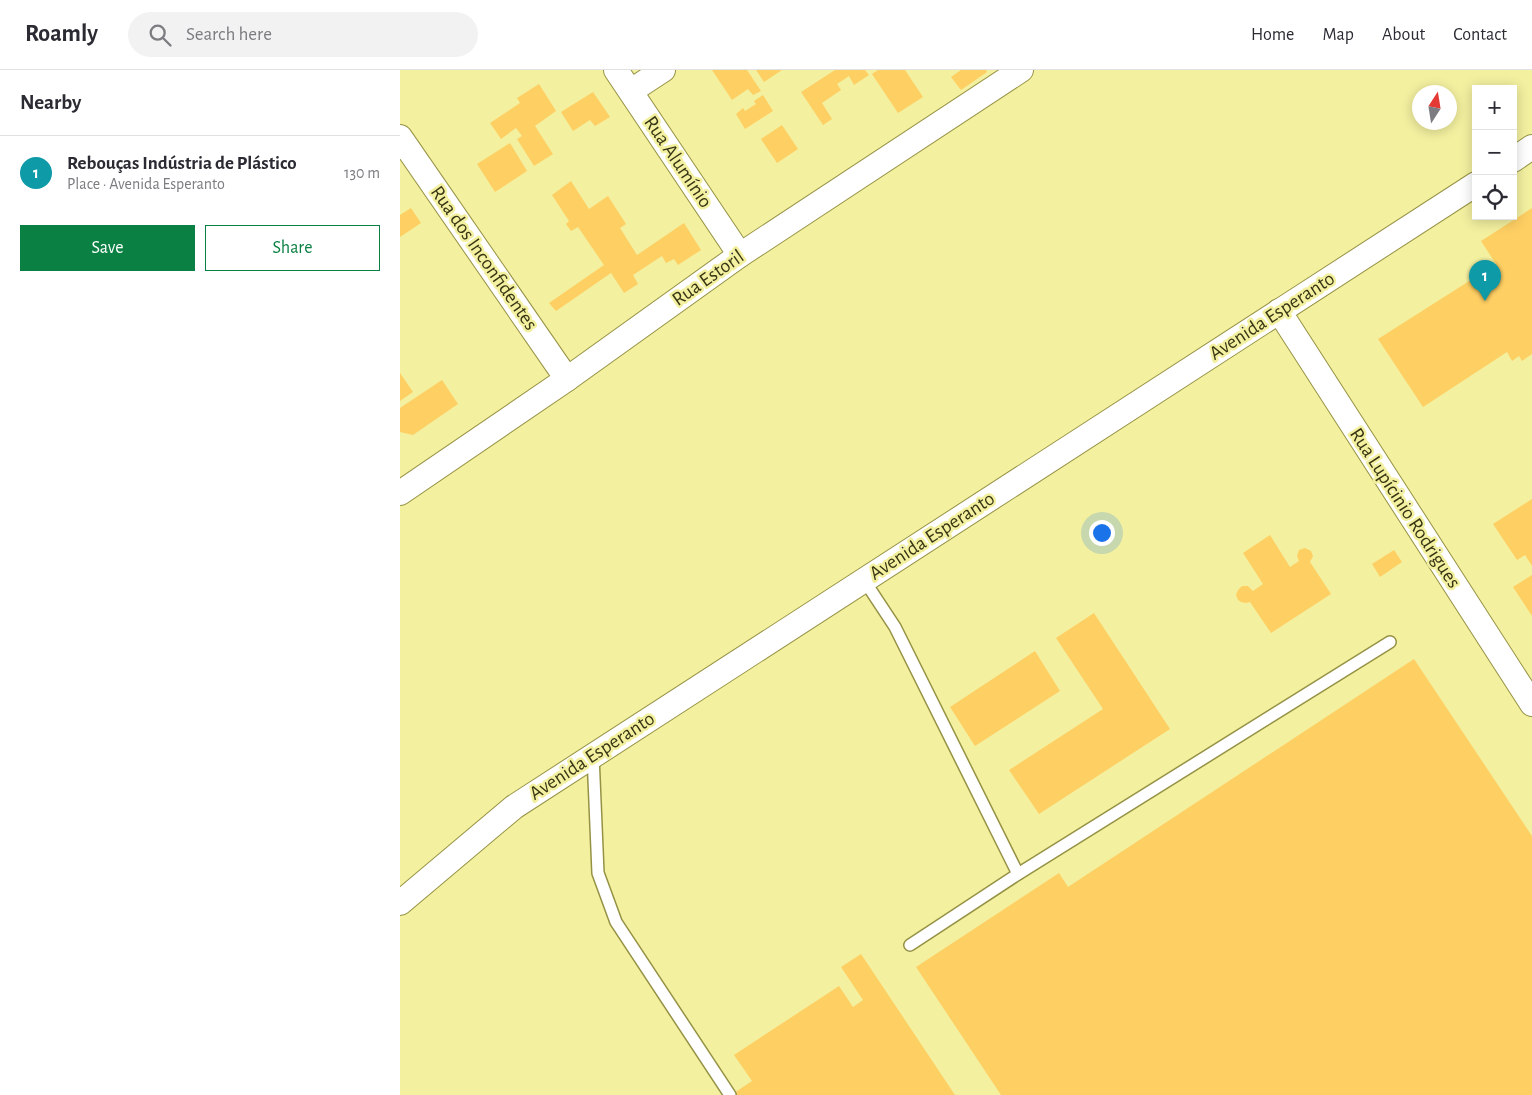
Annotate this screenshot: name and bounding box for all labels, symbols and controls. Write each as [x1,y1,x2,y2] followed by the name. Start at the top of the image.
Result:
[128,12,478,57] search box
[146,21,174,49] icon: search
[25,22,98,46] text: Roamly
[186,25,272,44] text: Search here
[1251,26,1294,44] text: Home
[1322,26,1354,44] text: Map
[1382,26,1425,44] text: About
[1453,26,1507,44] text: Contact
[1412,85,1457,130] north arrow
[1472,85,1517,220] map controls
[1472,85,1517,130] button: +
[20,92,81,113] text: Nearby
[640,113,716,211] street label: Rua Alumínio
[1472,130,1517,175] button: −
[67,154,297,173] text: Rebouças Indústria de Plástico
[33,165,39,181] text: 1
[344,165,380,181] text: 130 m
[1472,175,1517,220] button: locate
[67,176,225,192] text: Place · Avenida Esperanto
[427,182,541,334] street label: Rua dos Inconfidentes
[20,225,195,271] button: Save
[205,225,380,271] button: Share
[668,246,748,310] street label: Rua Estoril
[1469,260,1501,301] pin: 1
[1206,268,1338,364] street label: Avenida Esperanto
[1346,424,1464,592] street label: Rua Lupícinio Rodrigues
[866,488,998,584] street label: Avenida Esperanto
[1089,520,1115,546] your location
[526,708,658,804] street label: Avenida Esperanto

